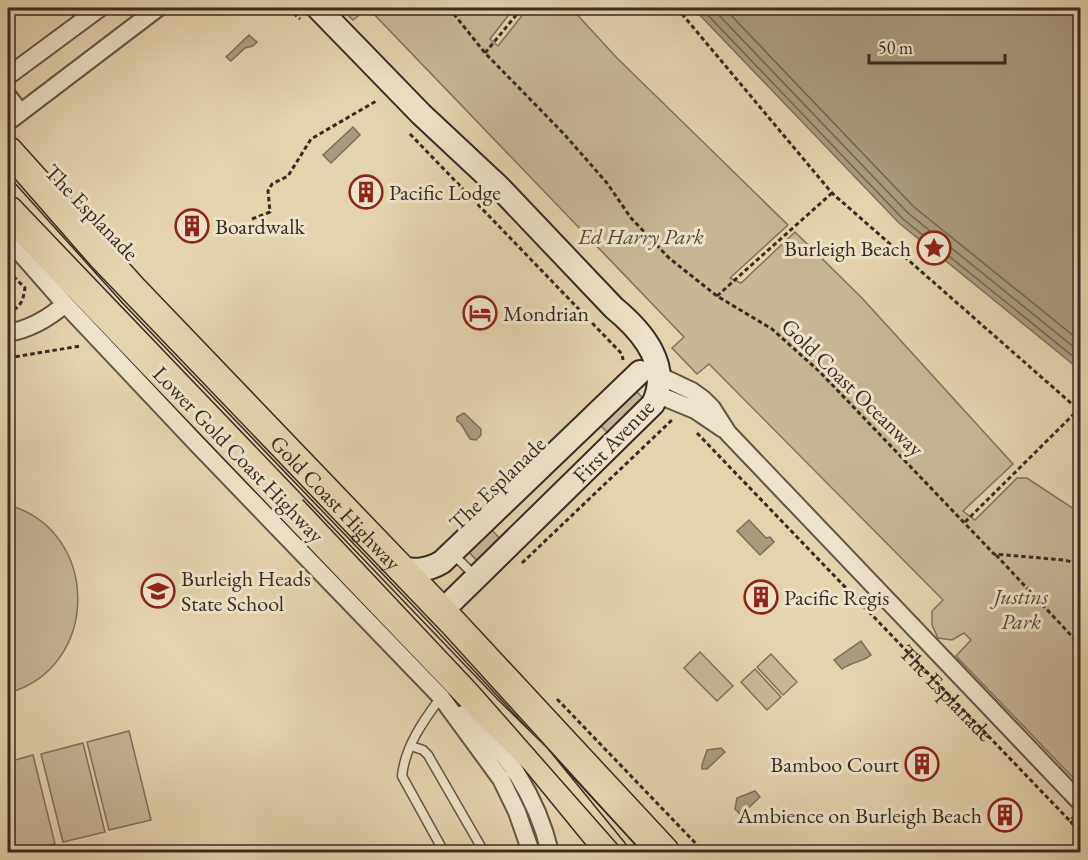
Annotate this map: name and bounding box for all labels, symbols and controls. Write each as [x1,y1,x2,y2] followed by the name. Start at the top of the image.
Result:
[869,27,1006,65] scale bar
[878,36,913,59] text: 50 m
[38,158,145,267] street label: The Esplanade
[348,174,384,210] building icon: Pacific Lodge
[389,178,501,207] place label: Pacific Lodge
[174,208,210,244] building icon: Boardwalk
[215,212,305,241] place label: Boardwalk
[577,222,704,251] park label: Ed Harry Park
[916,230,952,266] place icon: Burleigh Beach
[784,234,911,263] place label: Burleigh Beach
[462,295,498,331] hotel icon: Mondrian
[503,299,590,328] place label: Mondrian
[775,312,930,463] street label: Gold Coast Oceanway
[146,360,331,549] street label: Lower Gold Coast Highway
[566,393,661,489] street label: First Avenue
[264,429,408,577] street label: Gold Coast Highway
[443,430,552,537] street label: The Esplanade
[181,564,311,618] place label: Burleigh Heads State School
[140,573,176,609] school or university icon: Burleigh Heads State School
[743,579,779,615] building icon: Pacific Regis
[989,582,1049,636] park label: Justins Park
[784,583,889,612] place label: Pacific Regis
[893,638,1000,748] street label: The Esplanade
[904,746,940,782] building icon: Bamboo Court
[770,750,899,779] place label: Bamboo Court
[987,797,1023,833] building icon: Ambience on Burleigh Beach
[736,801,982,830] place label: Ambience on Burleigh Beach

